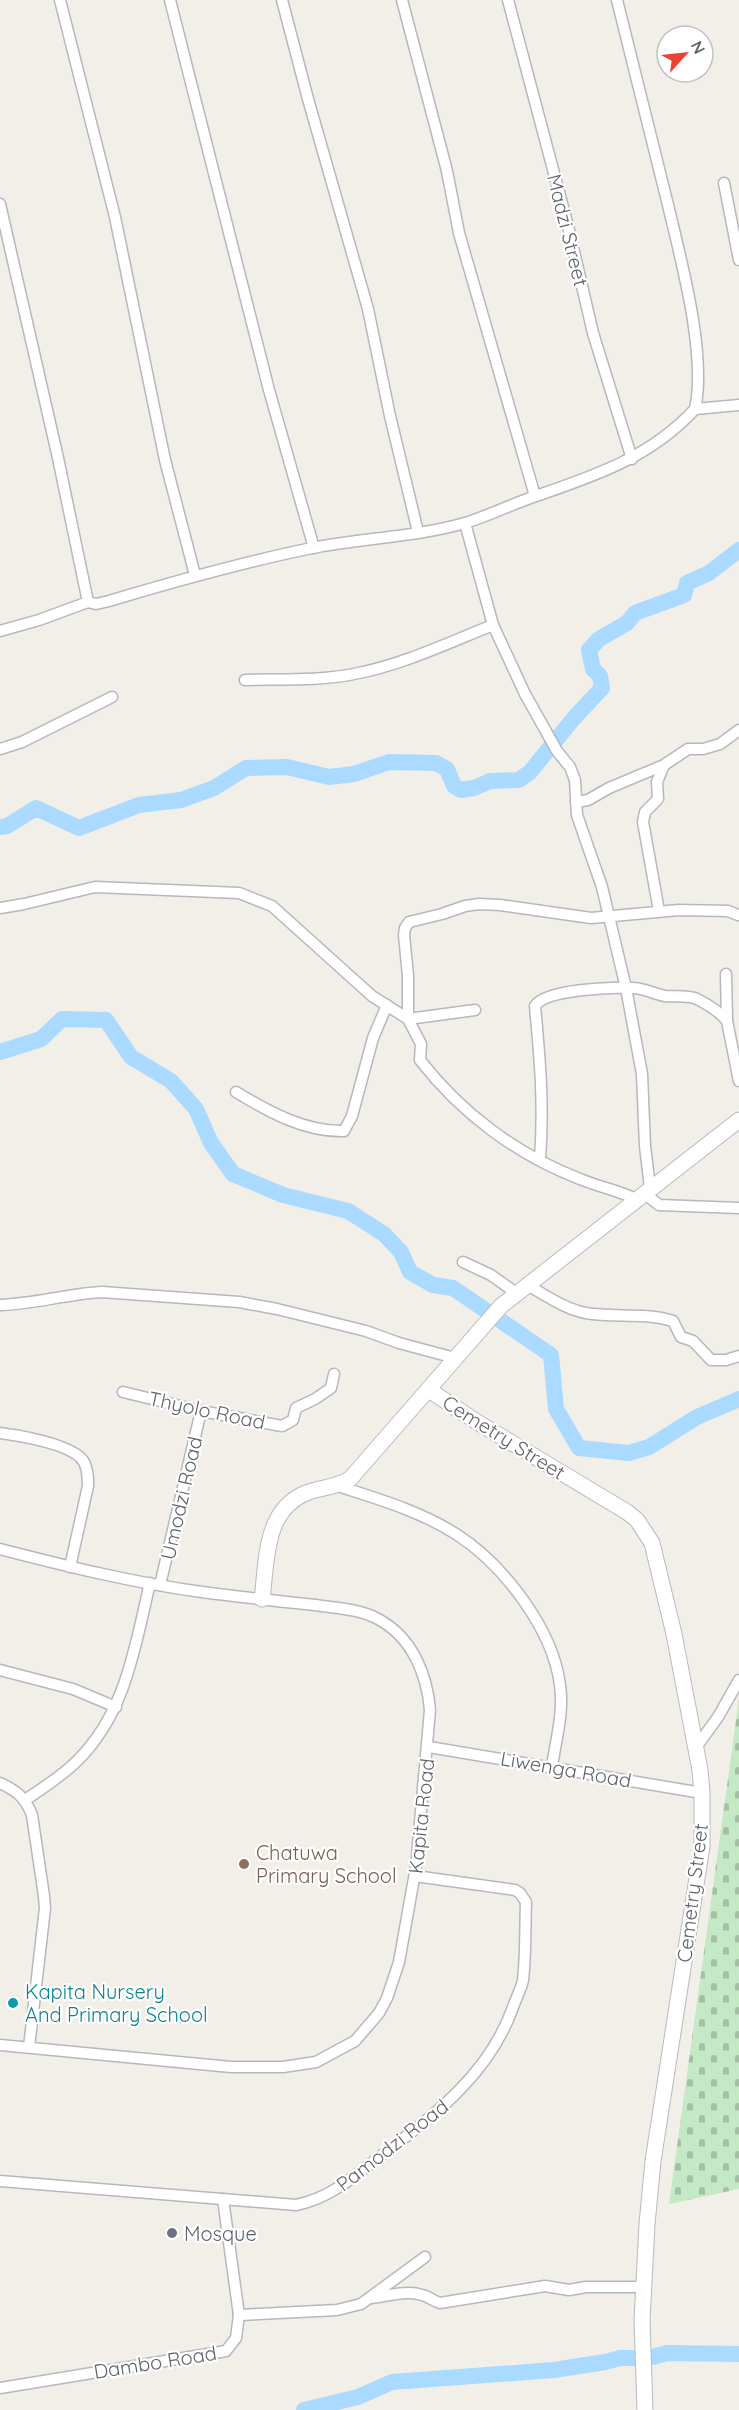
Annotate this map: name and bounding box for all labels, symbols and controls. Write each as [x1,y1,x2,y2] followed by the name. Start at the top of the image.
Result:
[655,24,715,84] north arrow
[687,37,710,57] text: N
[542,171,594,289] street label: Madzi Street
[147,1385,267,1435] street label: Thyolo Road
[438,1389,570,1485] street label: Cemetry Street
[155,1434,207,1562] street label: Umodzi Road
[499,1745,633,1793] street label: Liwenga Road
[403,1757,439,1875] street label: Kapita Road
[671,1822,713,1964] street label: Cemetry Street
[256,1840,397,1888] place label: Chatuwa Primary School
[237,1857,251,1871] marker: Chatuwa Primary School
[25,1979,208,2027] place label: Kapita Nursery And Primary School
[6,1996,20,2010] marker: Kapita Nursery And Primary School
[331,2093,453,2197] street label: Pamodzi Road
[184,2221,257,2246] place label: Mosque
[165,2226,179,2240] marker: Mosque
[92,2340,218,2384] street label: Dambo Road

